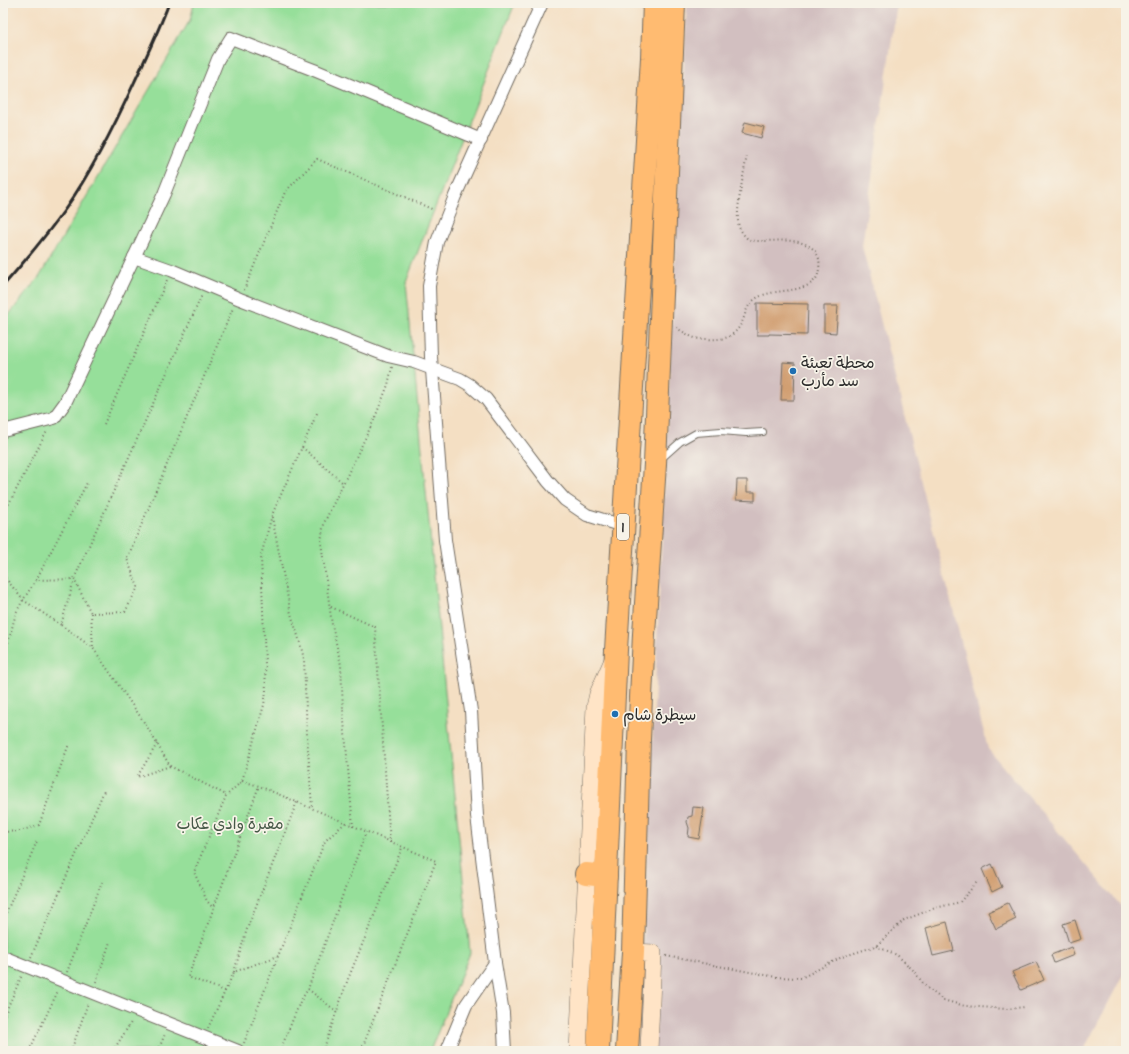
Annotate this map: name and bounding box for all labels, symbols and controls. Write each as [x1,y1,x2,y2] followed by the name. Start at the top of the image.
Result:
[801,353,875,394] place label: محطة تعبئة سد مأرب
[788,366,798,376] marker: محطة تعبئة سد مأرب
[617,514,629,540] road number: 1
[623,705,697,728] place label: سيطرة شام
[610,709,620,719] marker: سيطرة شام
[176,814,284,837] park label: مقبرة وادي عكاب

